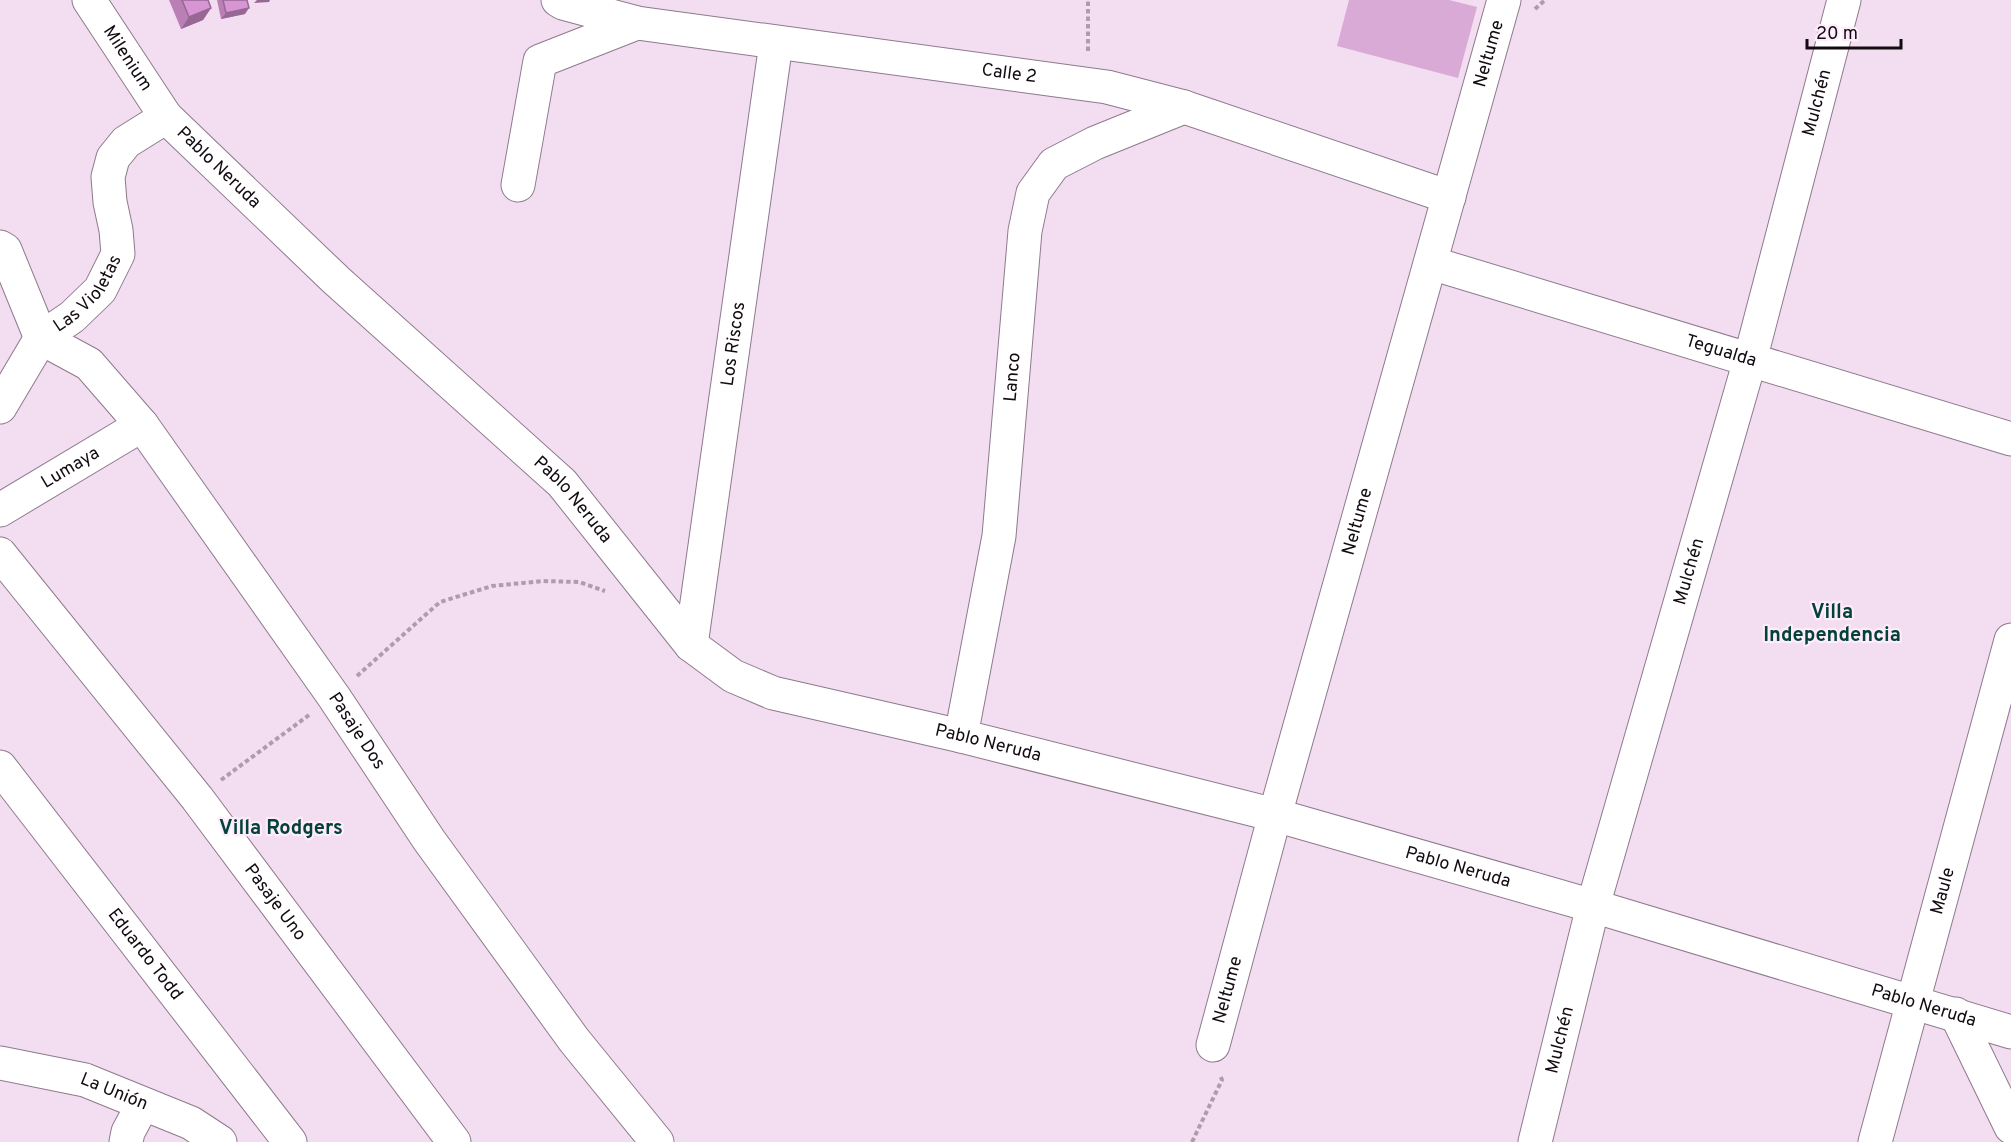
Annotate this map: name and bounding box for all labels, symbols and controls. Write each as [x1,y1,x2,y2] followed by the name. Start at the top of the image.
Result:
[1807,12,1902,50] scale bar
[1469,17,1509,90] street label: Neltume
[98,21,157,96] street label: Milenium
[1816,23,1858,46] text: 20 m
[980,59,1038,89] street label: Calle 2
[1797,67,1837,139] street label: Mulchén
[171,122,266,213] street label: Pablo Neruda
[49,251,127,338] street label: Las Violetas
[716,300,751,388] street label: Los Riscos
[1683,329,1759,373] street label: Tegualda
[999,352,1026,403] street label: Lanco
[37,442,104,494] street label: Lumaya
[528,451,617,548] street label: Pablo Neruda
[1337,485,1378,558] street label: Neltume
[1669,535,1710,608] street label: Mulchén
[1763,600,1901,649] district label: Villa Independencia
[323,688,390,774] street label: Pasaje Dos
[933,719,1044,767] street label: Pablo Neruda
[219,816,343,842] district label: Villa Rodgers
[1402,841,1513,893] street label: Pablo Neruda
[239,859,311,945] street label: Pasaje Uno
[1926,865,1960,917] street label: Maule
[102,904,188,1005] street label: Eduardo Todd
[1208,954,1248,1026] street label: Neltume
[1868,979,1979,1032] street label: Pablo Neruda
[1541,1004,1579,1076] street label: Mulchén
[77,1068,151,1116] street label: La Unión

